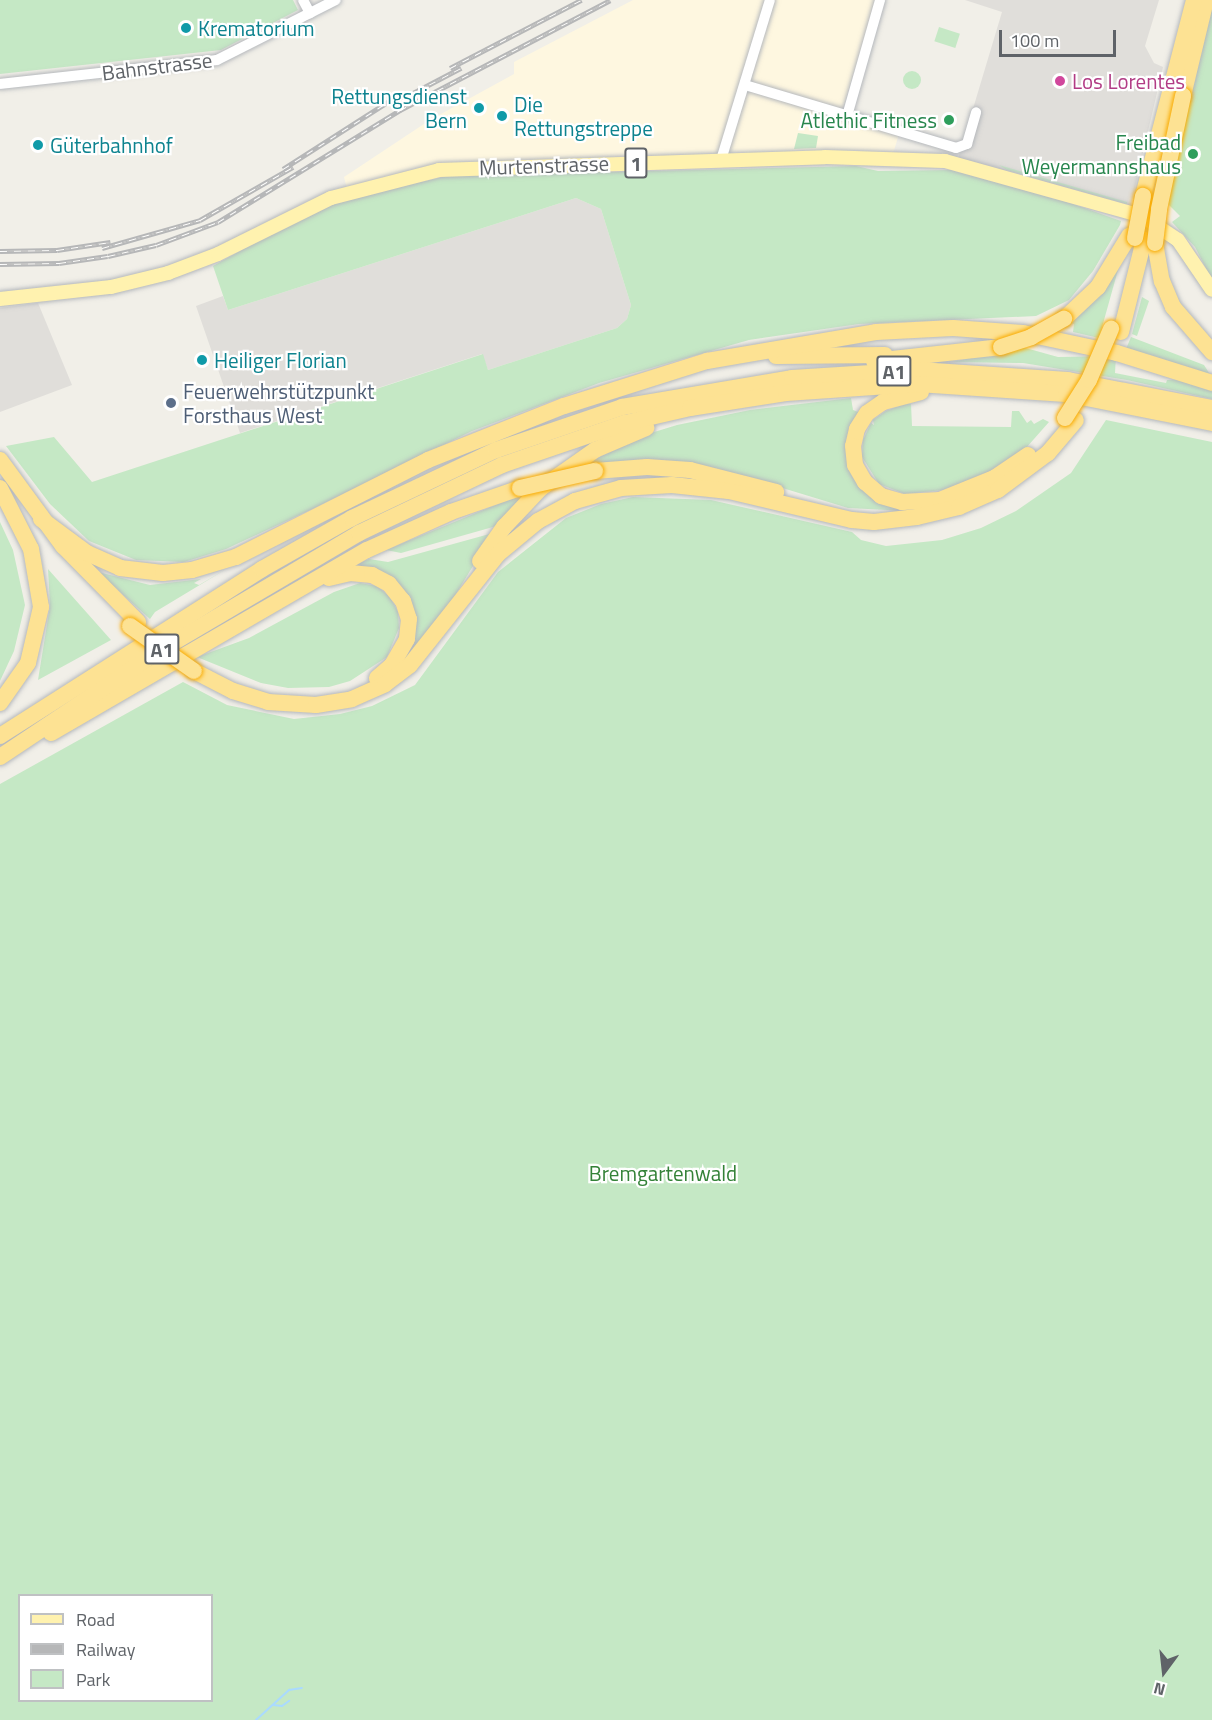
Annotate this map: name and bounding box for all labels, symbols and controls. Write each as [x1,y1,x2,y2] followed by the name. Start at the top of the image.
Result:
[198,15,315,41] place label: Krematorium
[1002,18,1119,56] scale bar
[179,21,193,35] marker: Krematorium
[1010,27,1059,54] text: 100 m
[100,47,214,85] street label: Bahnstrasse
[1072,68,1185,94] place label: Los Lorentes
[1053,74,1067,88] marker: Los Lorentes
[331,83,467,133] place label: Rettungsdienst Bern
[514,91,653,141] place label: Die Rettungstreppe
[472,101,486,115] marker: Rettungsdienst Bern
[801,107,937,133] place label: Atlethic Fitness
[495,109,509,123] marker: Die Rettungstreppe
[942,113,956,127] marker: Atlethic Fitness
[1021,129,1181,179] place label: Freibad Weyermannshaus
[50,132,173,158] place label: Güterbahnhof
[31,138,45,152] marker: Güterbahnhof
[624,146,648,180] road number: 1
[1186,147,1200,161] marker: Freibad Weyermannshaus
[478,150,610,180] street label: Murtenstrasse
[214,347,347,373] place label: Heiliger Florian
[195,353,209,367] marker: Heiliger Florian
[876,354,912,388] road number: A1
[183,378,374,428] place label: Feuerwehrstützpunkt Forsthaus West
[164,396,178,410] marker: Feuerwehrstützpunkt Forsthaus West
[144,632,180,666] road number: A1
[589,1160,737,1186] park label: Bremgartenwald
[18,1594,213,1702] legend
[76,1606,115,1633] text: Road
[76,1636,135,1663] text: Railway
[1134,1642,1194,1702] north arrow
[76,1666,110,1693] text: Park
[1151,1676,1168,1702] text: N

